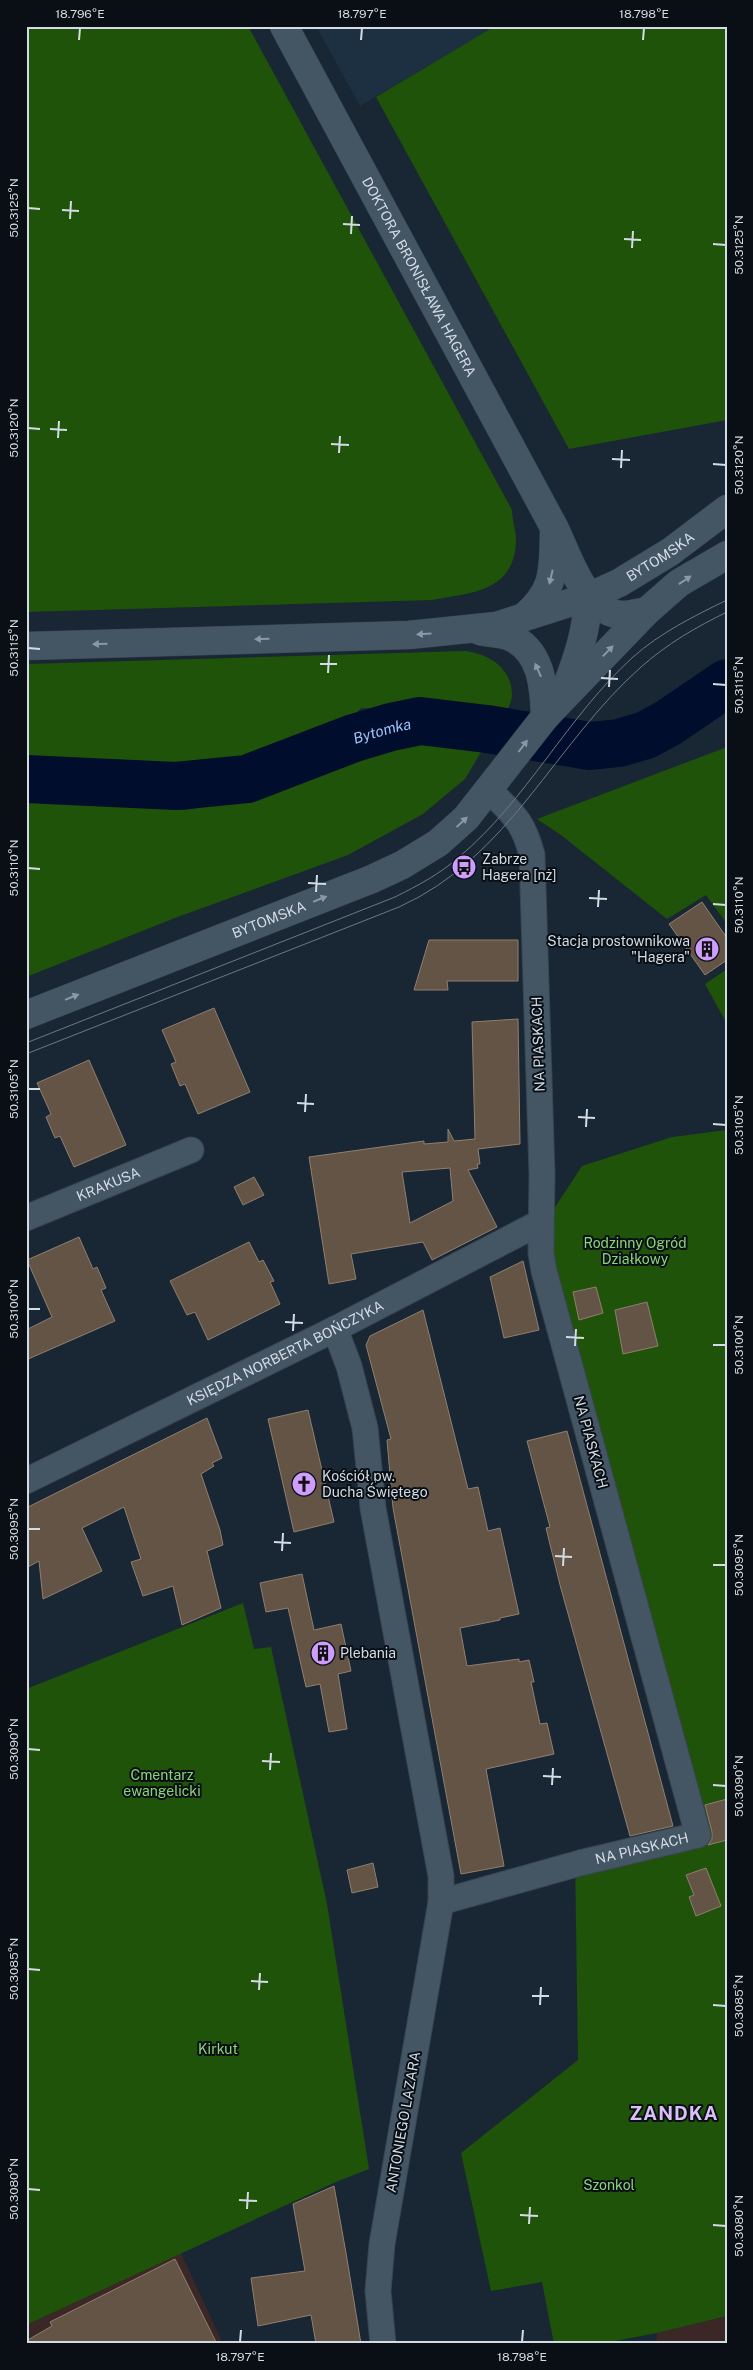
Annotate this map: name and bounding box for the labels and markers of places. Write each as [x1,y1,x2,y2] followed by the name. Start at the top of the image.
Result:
[482,851,556,883] place label: Zabrze Hagera [nż]
[451,854,477,880] bus stop icon: Zabrze Hagera [nż]
[547,933,690,965] place label: Stacja prostownikowa "Hagera"
[694,936,720,962] building icon: Stacja prostownikowa "Hagera"
[322,1468,428,1500] place label: Kościół pw. Ducha Świętego
[291,1471,317,1497] church icon: Kościół pw. Ducha Świętego
[310,1640,336,1666] building icon: Plebania
[340,1645,396,1661] place label: Plebania

